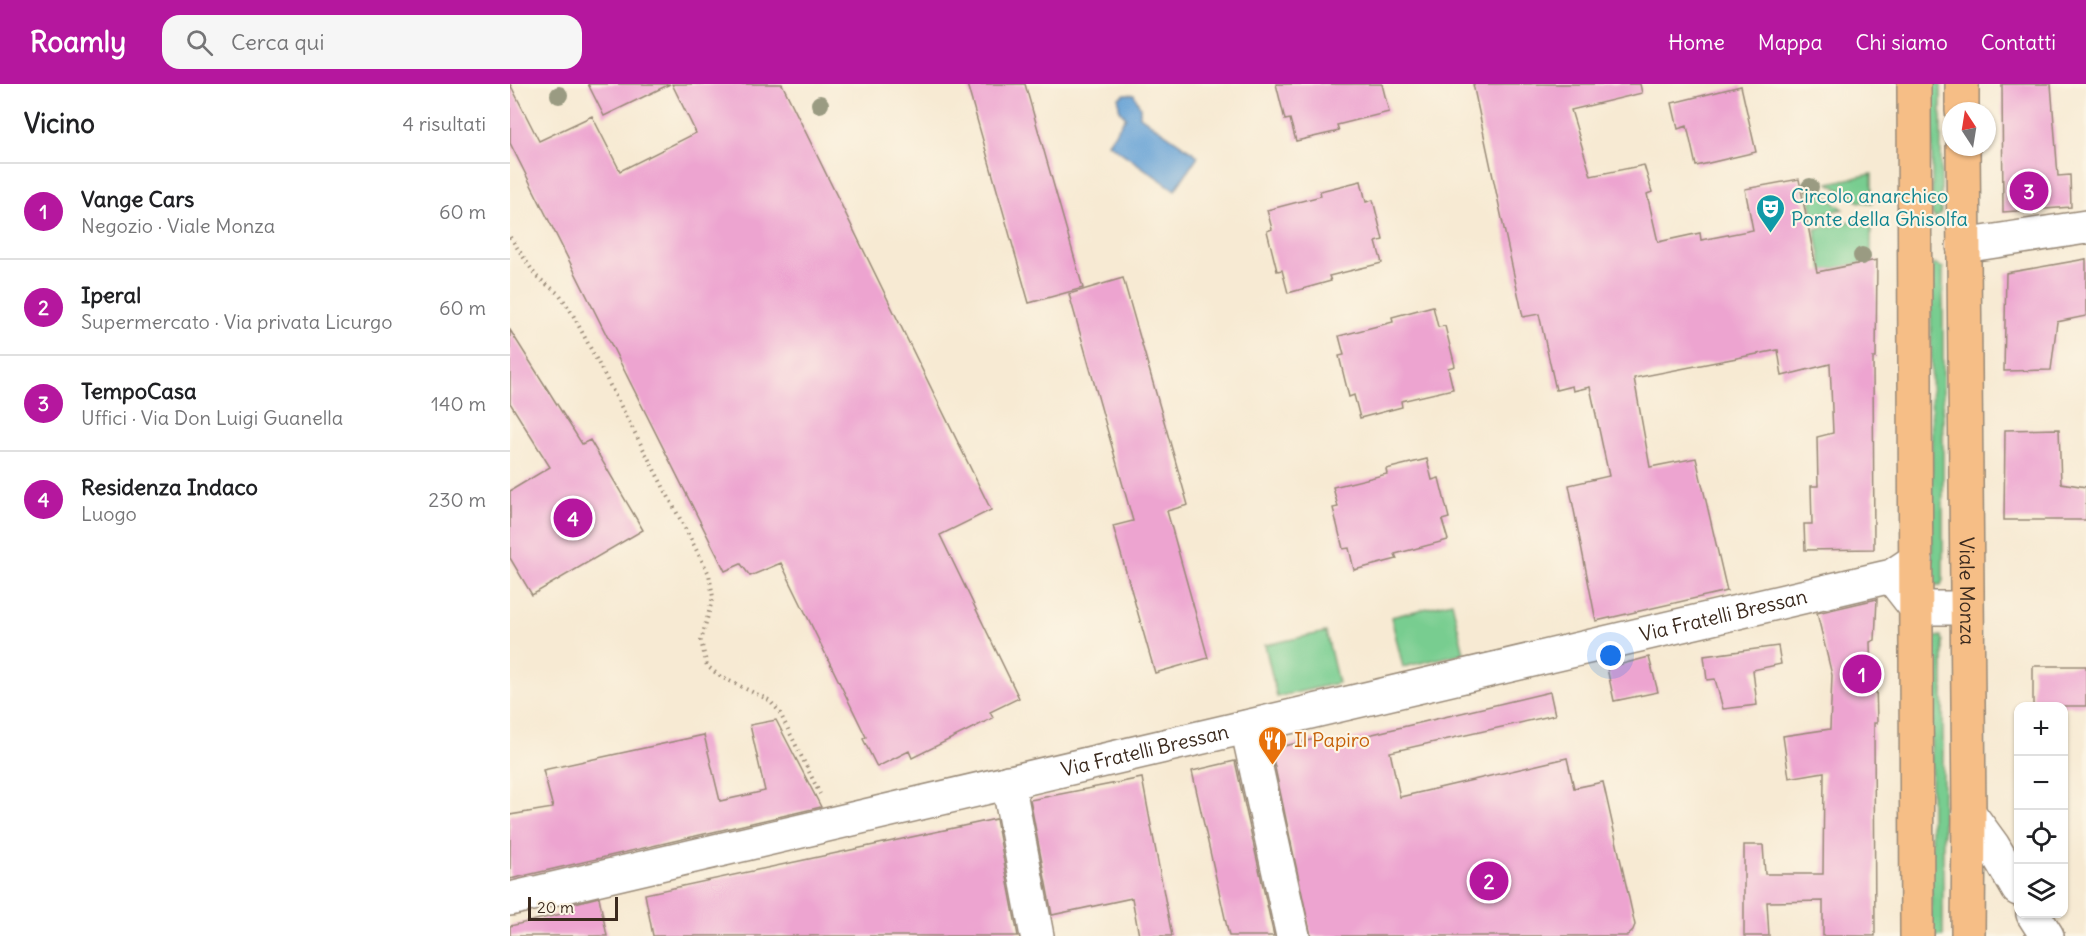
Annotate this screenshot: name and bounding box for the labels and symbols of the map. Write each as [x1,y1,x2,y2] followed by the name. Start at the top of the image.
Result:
[1942,102,1996,156] north arrow
[2010,168,2048,214] pin: 3
[1791,183,1968,231] place label: Circolo anarchico Ponte della Ghisolfa
[1754,192,1786,234] theatre icon: Circolo anarchico Ponte della Ghisolfa
[554,496,592,540] pin: 4
[1955,537,1980,645] street label: Viale Monza
[1637,583,1809,647] street label: Via Fratelli Bressan
[1596,641,1625,670] your location
[1842,652,1882,696] pin: 1
[1059,718,1231,782] street label: Via Fratelli Bressan
[1257,724,1289,766] restaurant icon: Il Papiro
[1294,727,1370,752] place label: Il Papiro
[1470,858,1508,904] pin: 2
[528,894,618,922] scale bar

